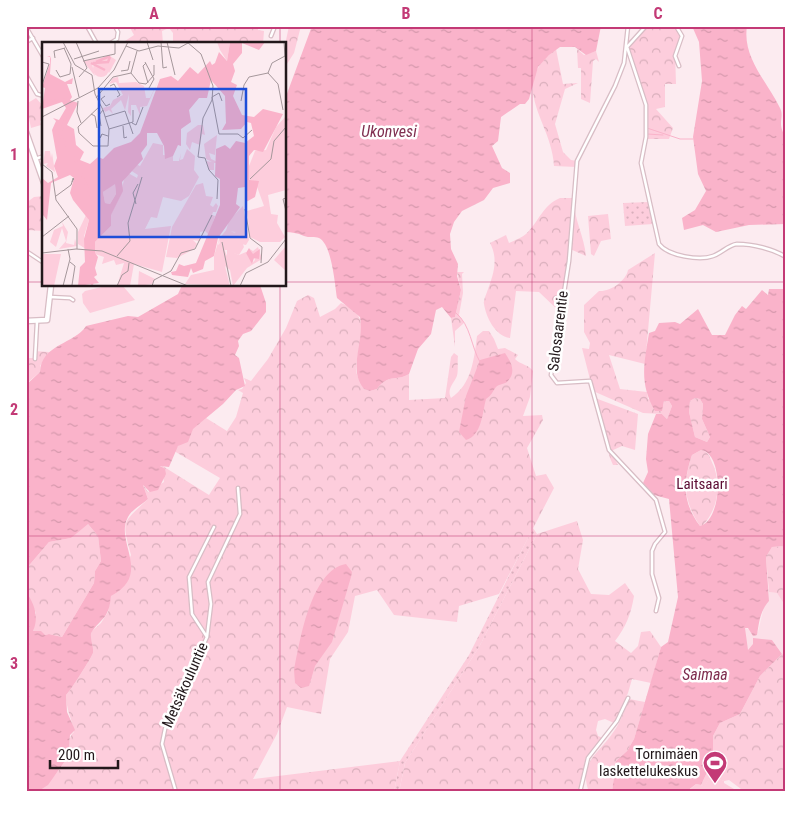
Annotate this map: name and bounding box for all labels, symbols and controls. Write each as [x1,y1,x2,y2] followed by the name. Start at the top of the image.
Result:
[149,4,159,23] text: A
[402,4,411,23] text: B
[653,4,663,23] text: C
[42,42,286,286] inset map
[361,122,417,141] water label: Ukonvesi
[10,145,18,164] text: 1
[544,290,572,372] street label: Salosaarentie
[10,400,18,419] text: 2
[676,475,728,493] park label: Laitsaari
[158,640,212,730] street label: Metsäkouluntie
[10,654,18,673] text: 3
[682,665,728,684] water label: Saimaa
[50,738,118,770] scale bar
[599,745,698,780] place label: Tornimäen laskettelukeskus
[58,746,95,764] text: 200 m
[702,750,728,784] sports icon: Tornimäen laskettelukeskus

